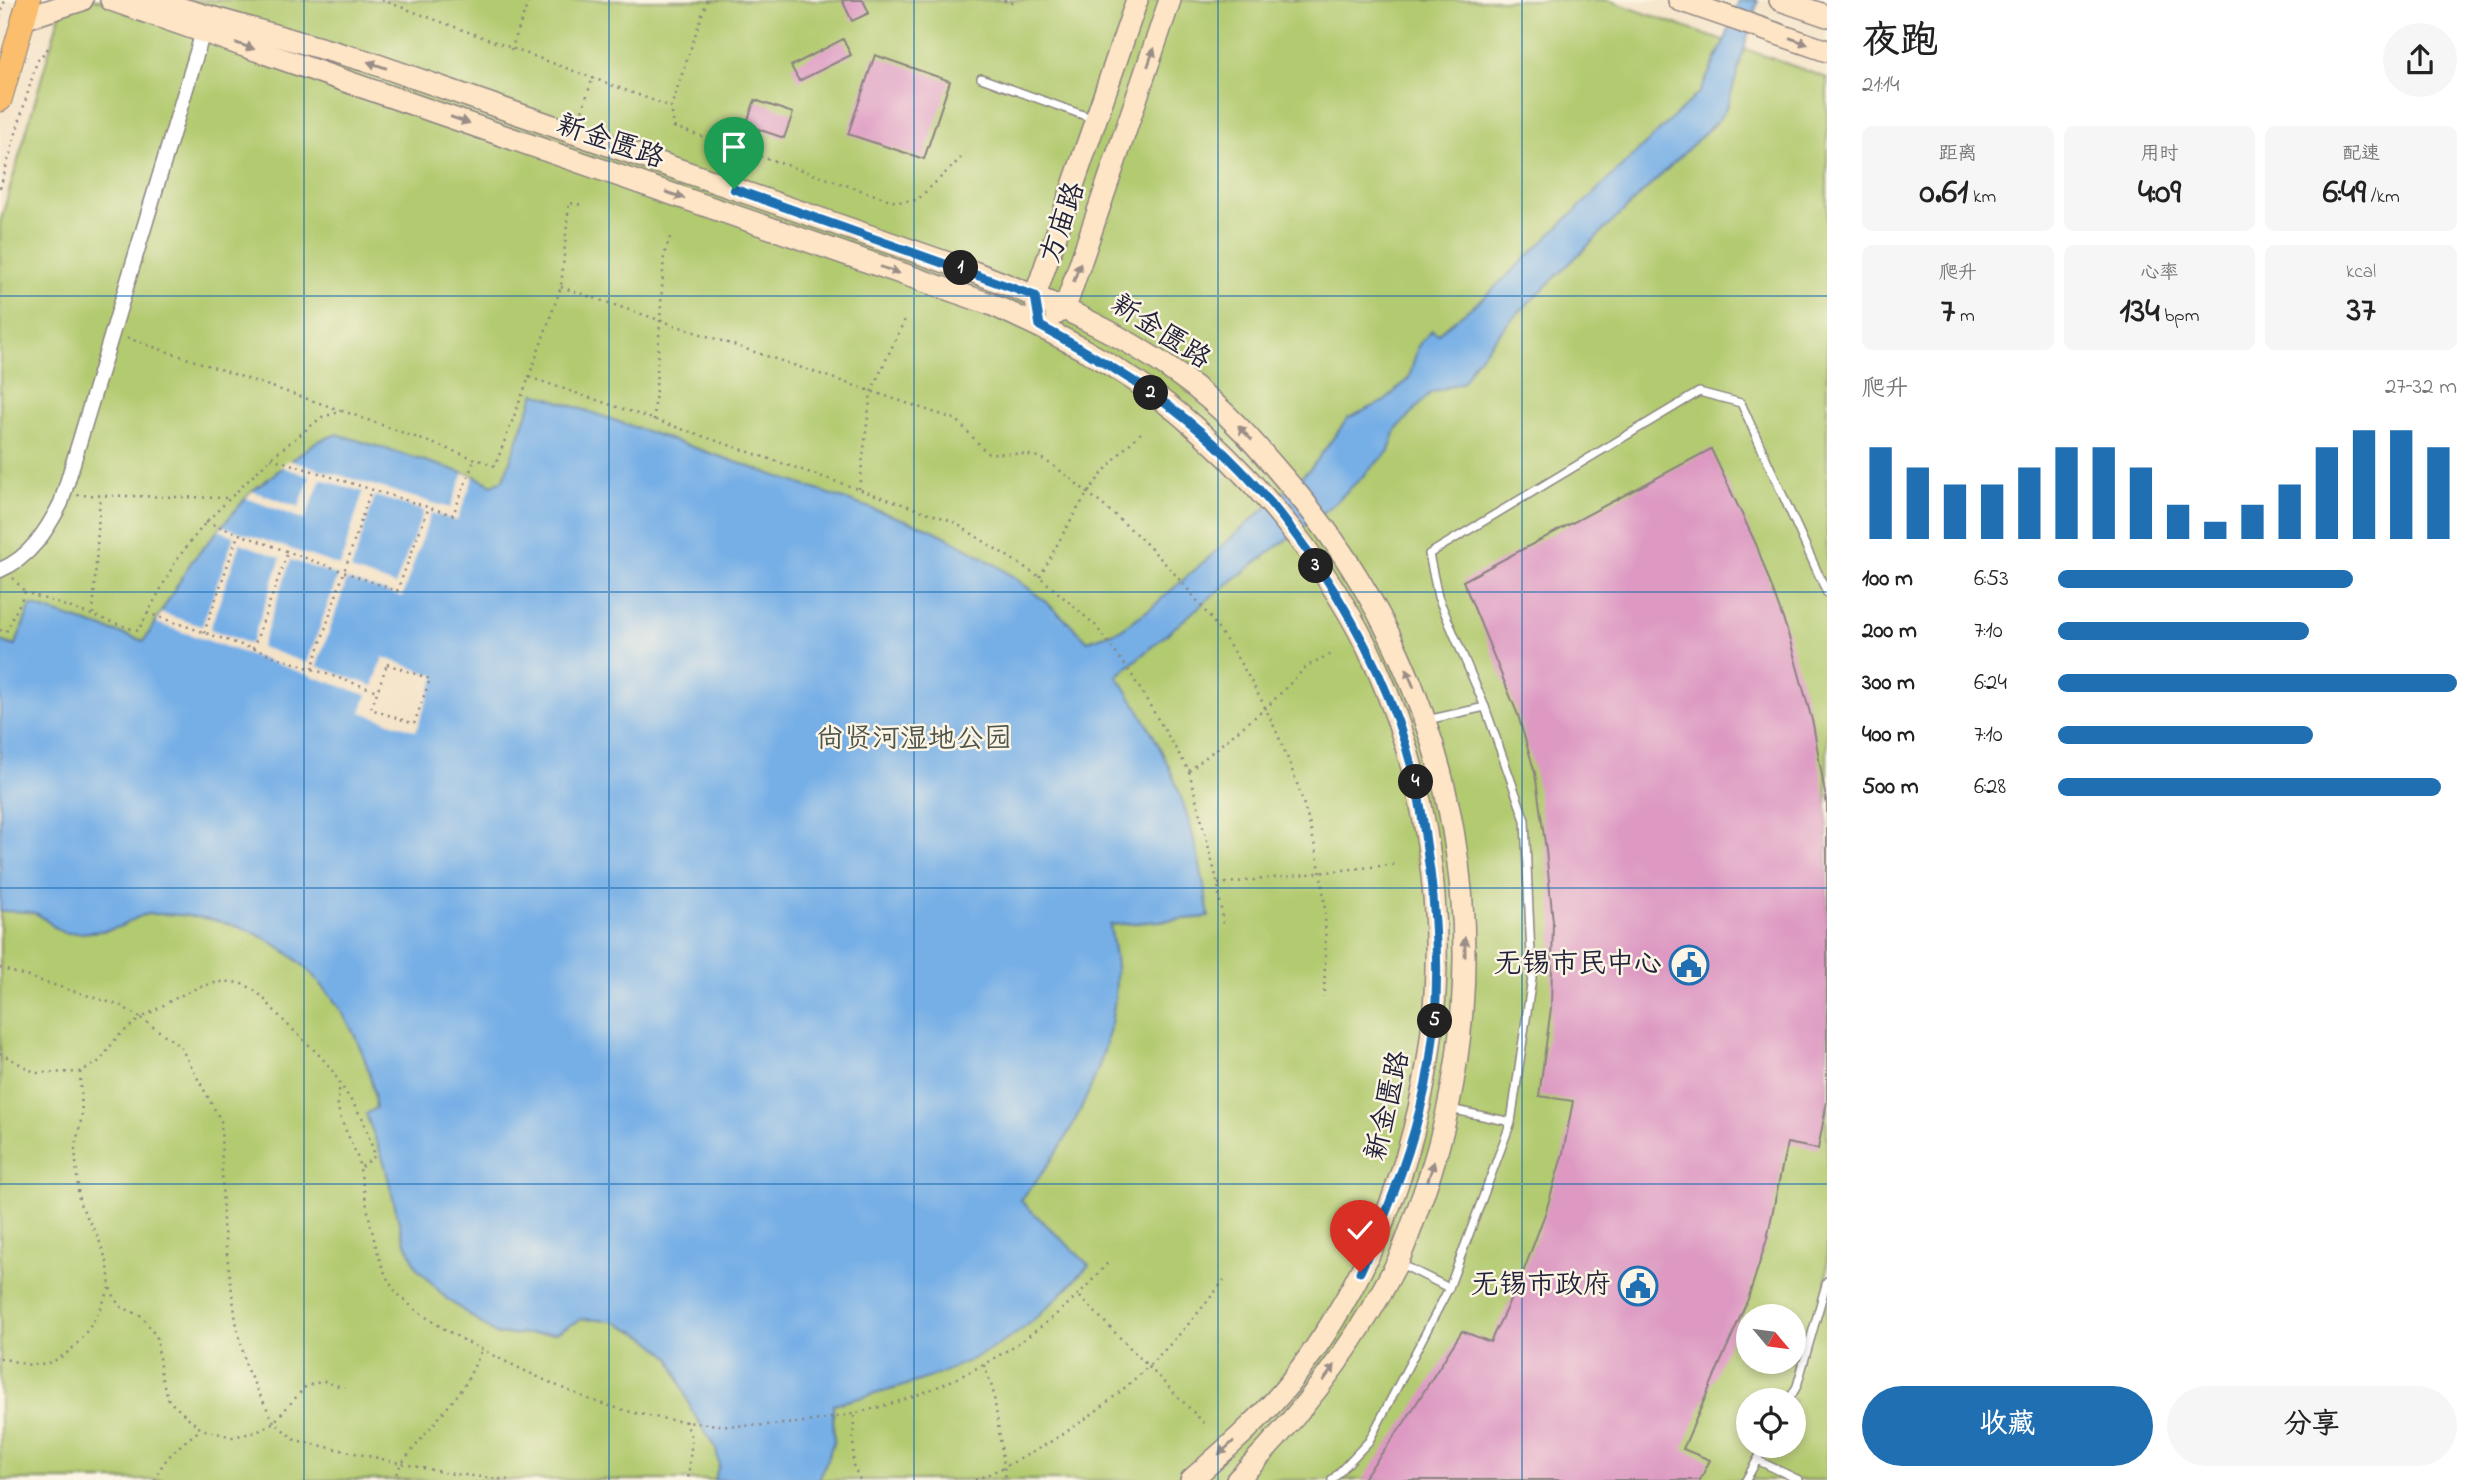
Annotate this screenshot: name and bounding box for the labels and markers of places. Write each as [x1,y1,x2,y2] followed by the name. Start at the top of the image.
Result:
[704,117,764,189] pin
[944,250,978,286] pin: 1
[1134,376,1168,410] pin: 2
[1298,548,1334,584] pin: 3
[1398,764,1434,800] pin: 4
[1668,944,1710,986] public building icon: 无锡市民中心
[1494,945,1662,986] place label: 无锡市民中心
[1418,1004,1452,1038] pin: 5
[1330,1200,1390,1272] pin
[1617,1265,1659,1307] public building icon: 无锡市政府
[1471,1266,1611,1307] place label: 无锡市政府

